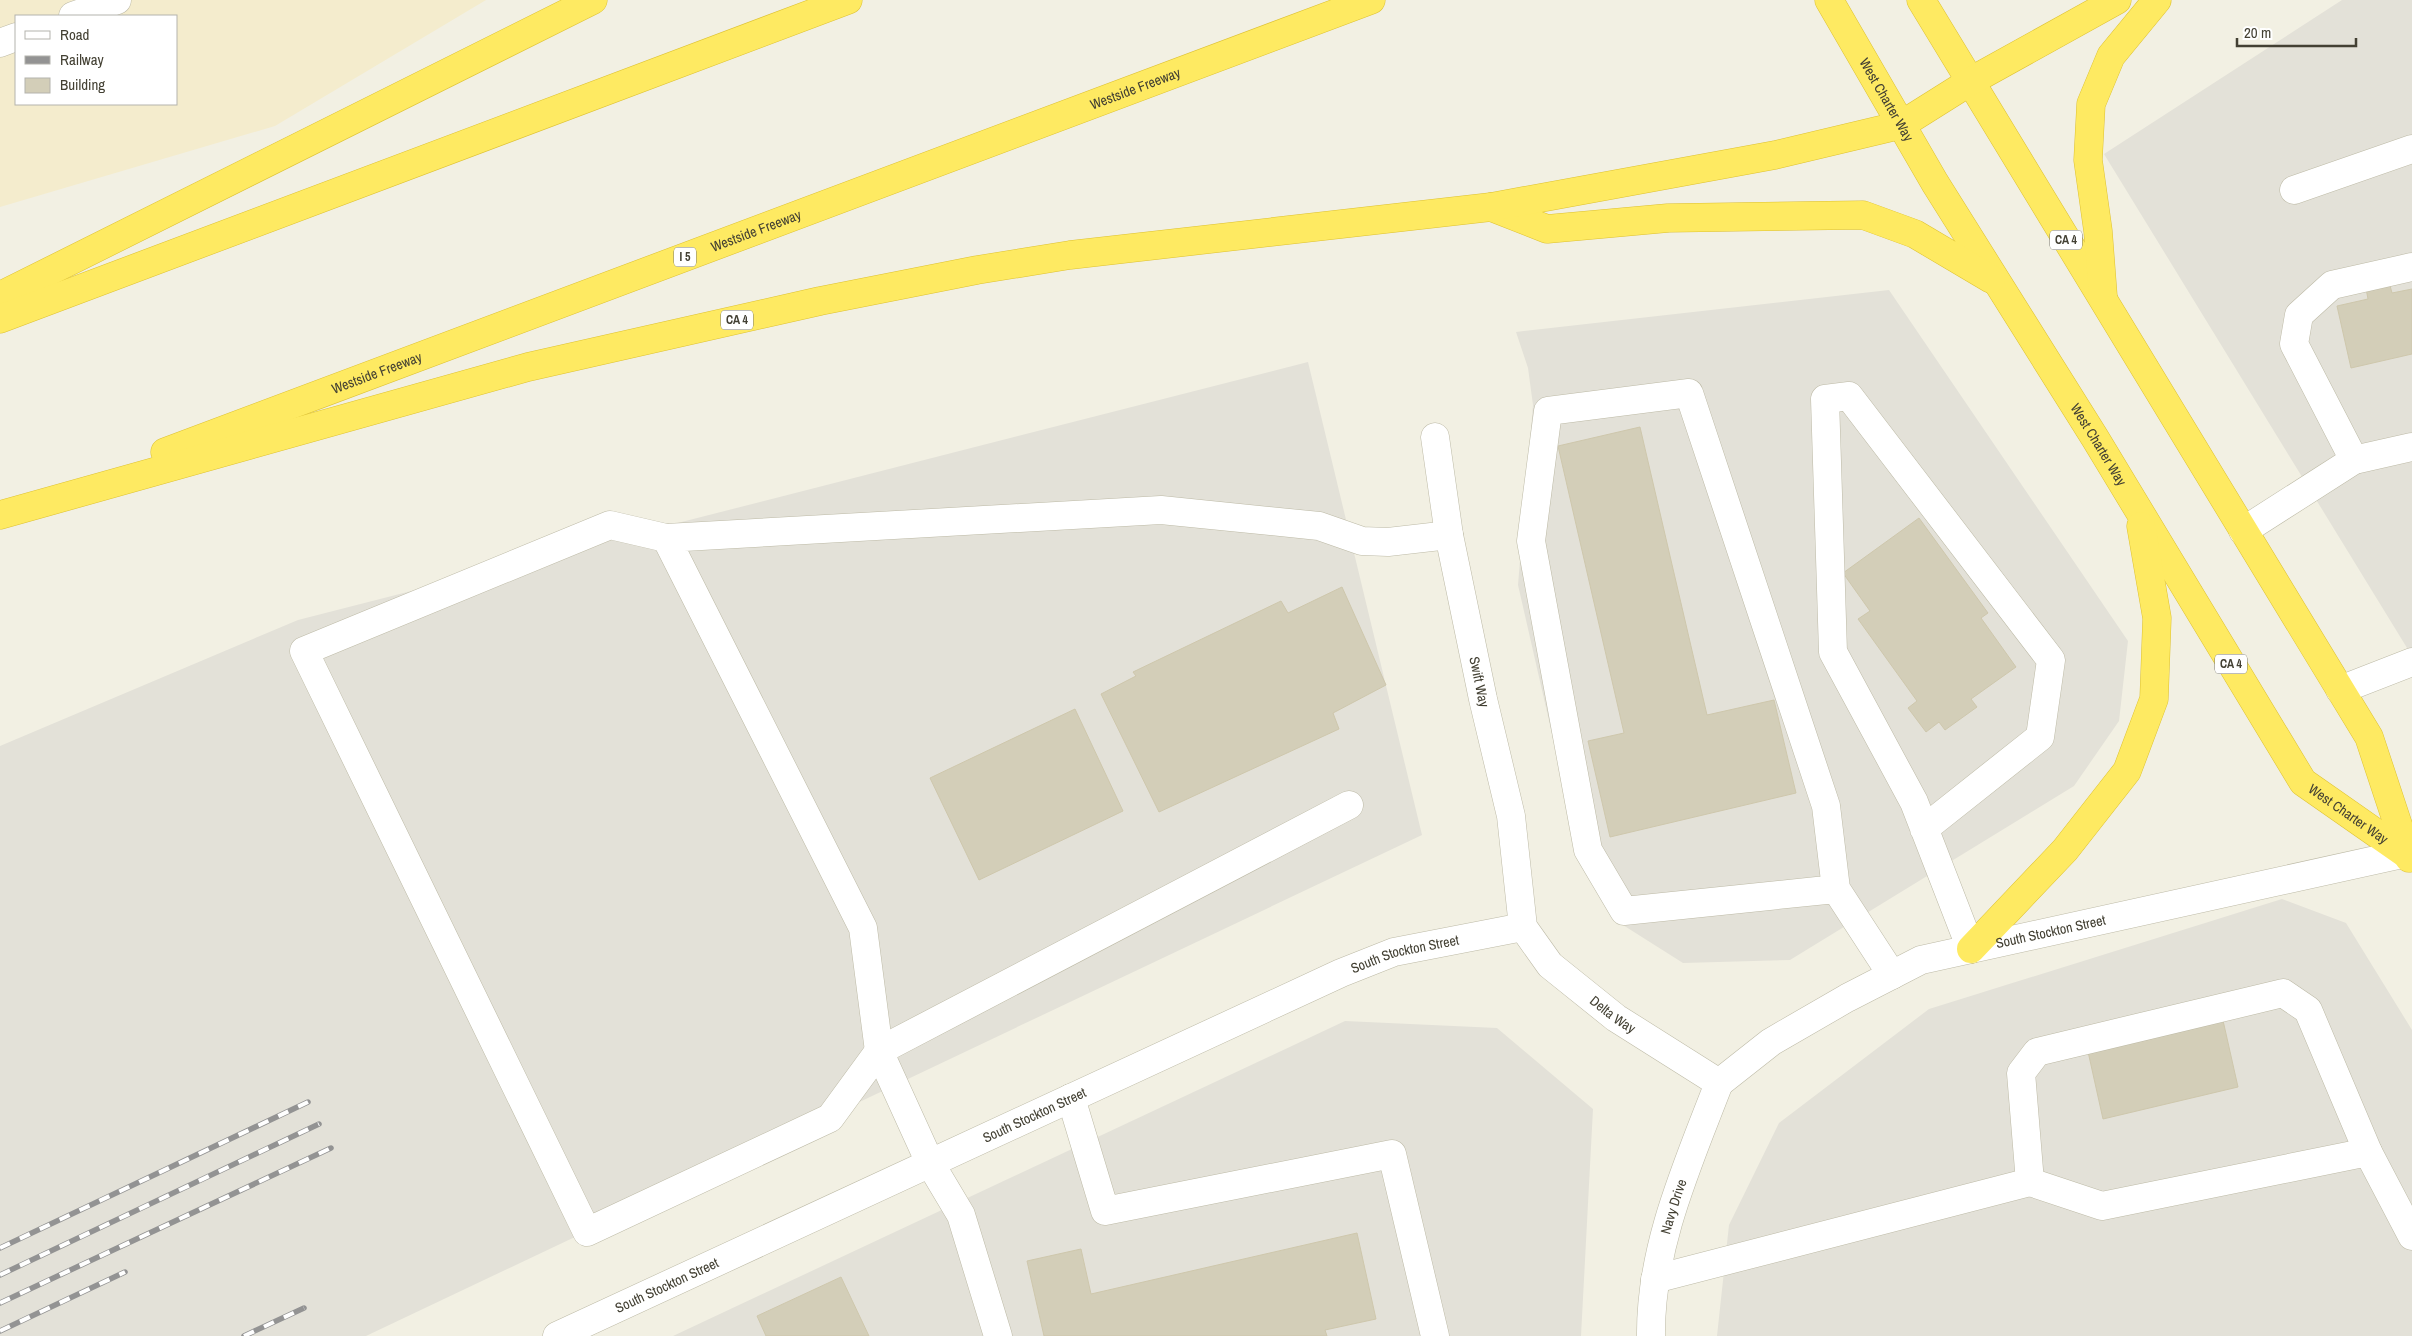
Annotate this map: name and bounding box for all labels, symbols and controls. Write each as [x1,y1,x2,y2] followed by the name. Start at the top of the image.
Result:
[15,15,178,105] legend
[2237,15,2356,47] scale bar
[2244,22,2271,43] text: 20 m
[60,24,89,45] text: Road
[60,49,105,70] text: Railway
[1855,55,1918,145] street label: West Charter Way
[1087,63,1183,114] street label: Westside Freeway
[60,74,105,95] text: Building
[708,205,804,256] street label: Westside Freeway
[2050,230,2082,250] road number: CA 4
[674,248,696,266] road number: I 5
[721,310,753,330] road number: CA 4
[329,348,424,398] street label: Westside Freeway
[2067,400,2131,489] street label: West Charter Way
[2215,654,2247,674] road number: CA 4
[1465,655,1494,709] street label: Swift Way
[2305,780,2392,848] street label: West Charter Way
[1994,911,2107,952] street label: South Stockton Street
[1348,931,1460,977] street label: South Stockton Street
[1586,992,1639,1037] street label: Delta Way
[980,1083,1089,1147] street label: South Stockton Street
[1656,1176,1691,1236] street label: Navy Drive
[612,1253,721,1317] street label: South Stockton Street

